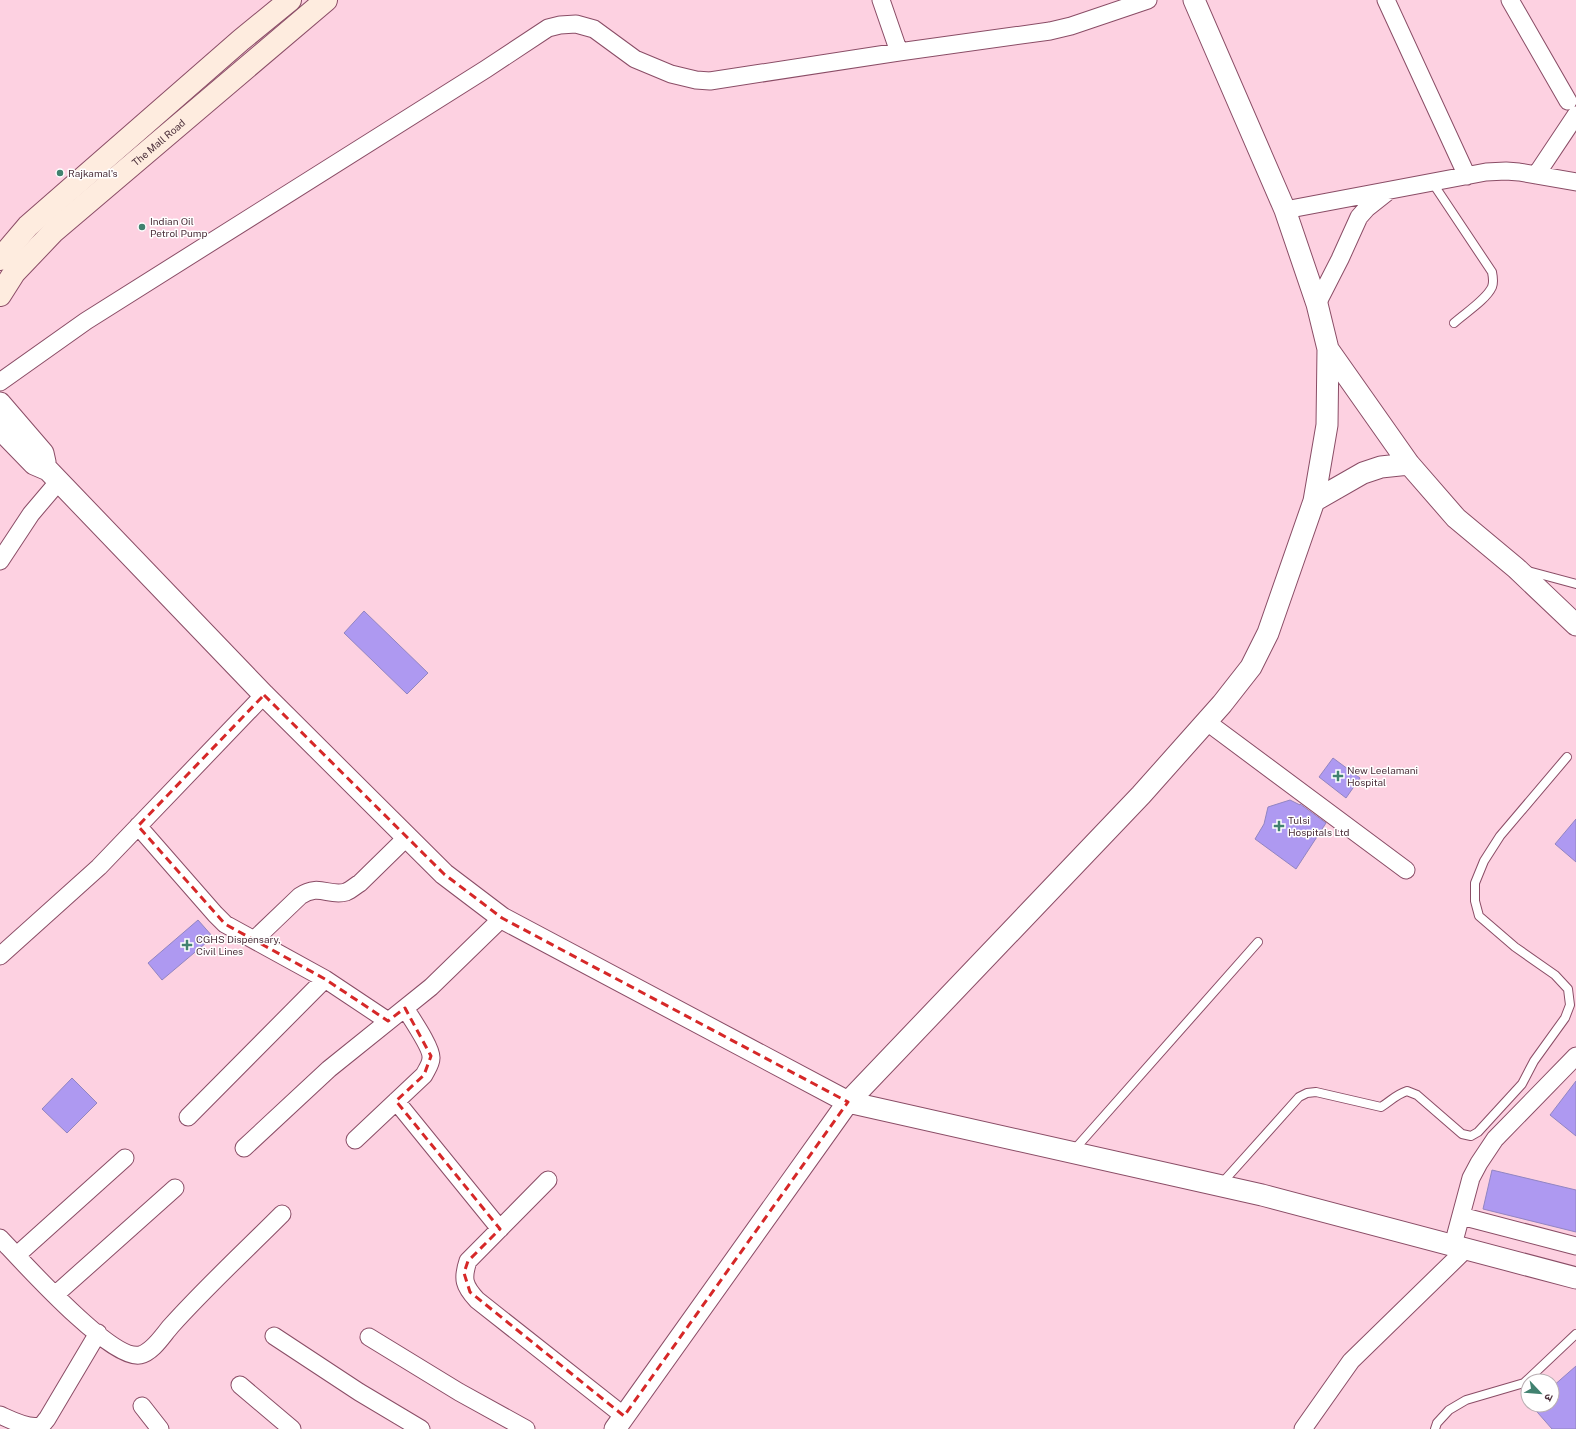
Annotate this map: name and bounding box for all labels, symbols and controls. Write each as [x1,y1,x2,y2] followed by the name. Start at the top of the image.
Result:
[129,116,187,168] street label: The Mall Road
[68,167,117,179] place label: Rajkamal's
[55,168,65,178] marker: Rajkamal's
[150,215,207,239] place label: Indian Oil Petrol Pump
[137,222,147,232] marker: Indian Oil Petrol Pump
[1347,764,1418,788] place label: New Leelamani Hospital
[1332,770,1344,782] marker: New Leelamani Hospital
[1288,814,1349,838] place label: Tulsi Hospitals Ltd
[1273,820,1285,832] marker: Tulsi Hospitals Ltd
[196,933,281,957] place label: CGHS Dispensary, Civil Lines
[181,939,193,951] marker: CGHS Dispensary, Civil Lines
[1520,1373,1560,1413] north arrow
[1542,1392,1556,1403] text: उ

